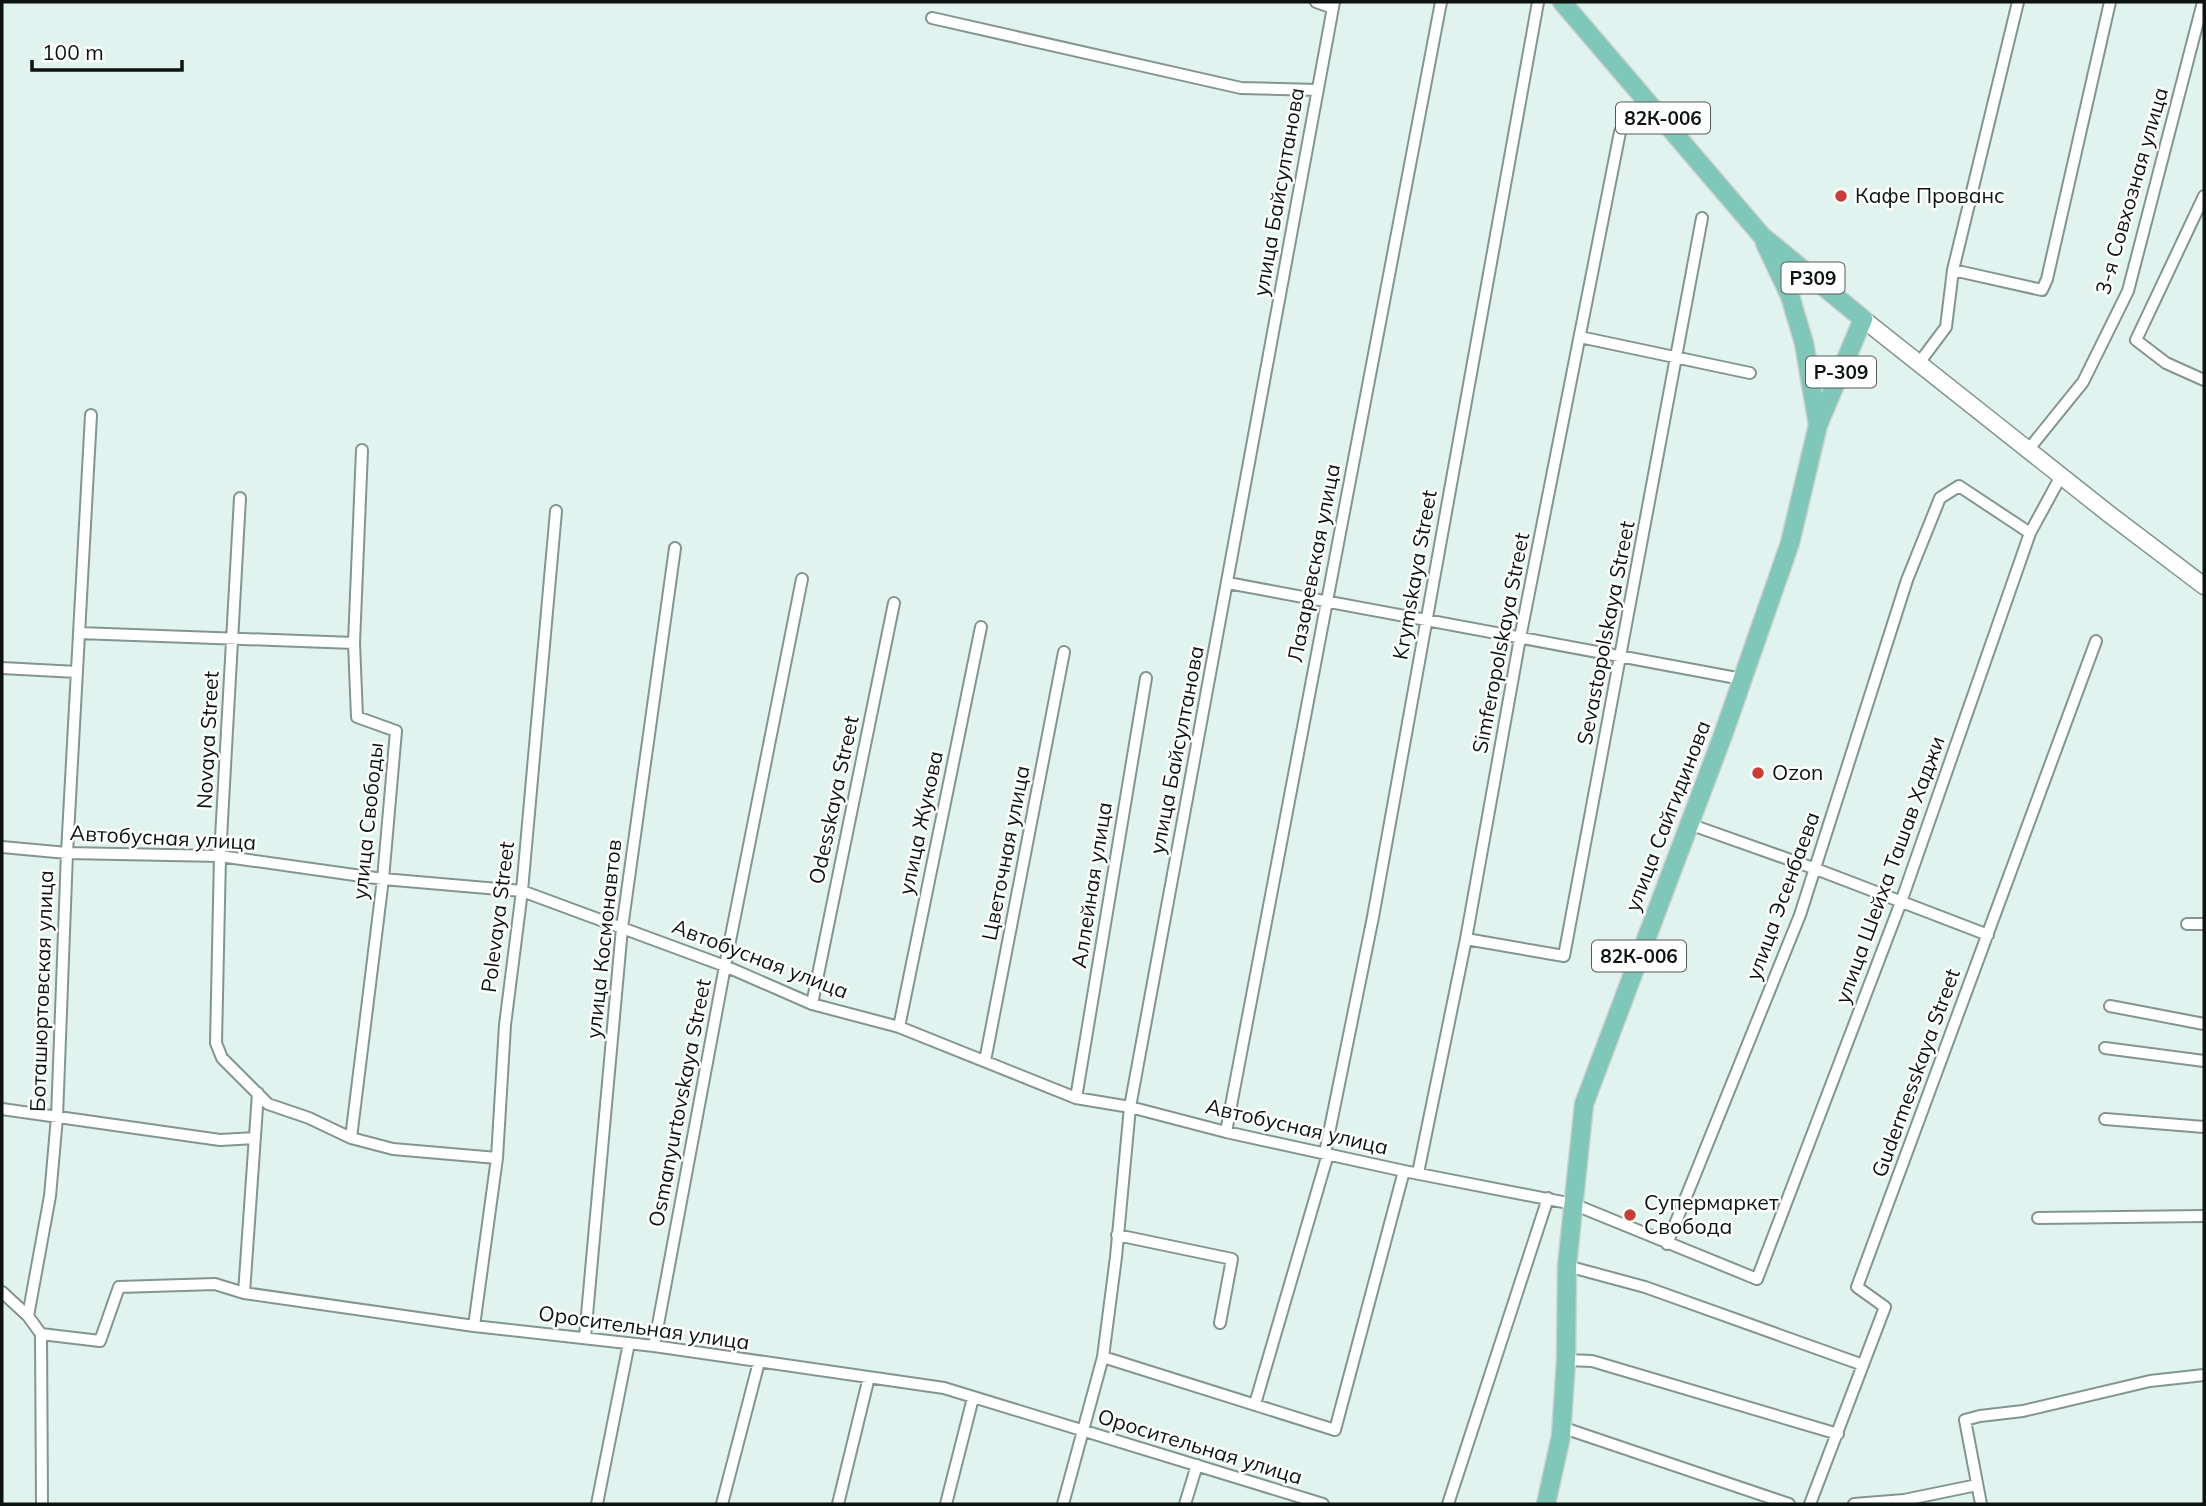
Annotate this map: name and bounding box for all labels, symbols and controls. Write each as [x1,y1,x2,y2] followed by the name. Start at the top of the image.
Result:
[32,28,182,72] scale bar
[42,39,104,65] text: 100 m
[2089,84,2173,297] street label: 3-я Совхозная улица
[1247,85,1309,298] street label: улица Байсултанова
[1616,102,1710,134] road number: 82К-006
[1855,182,2005,208] place label: Кафе Прованс
[1833,188,1849,204] marker: Кафе Прованс
[1782,262,1844,294] road number: Р309
[1806,356,1876,388] road number: Р-309
[1281,461,1345,664] street label: Лазаревская улица
[1386,488,1442,662] street label: Krymskaya Street
[1571,519,1640,747] street label: Sevastopolskaya Street
[1466,530,1534,755] street label: Simferopolskaya Street
[1143,644,1209,856] street label: улица Байсултанова
[190,670,224,810] street label: Novaya Street
[802,713,864,886] street label: Odesskaya Street
[1619,716,1715,915] street label: улица Сайгидинова
[1828,732,1950,1007] street label: улица Шейха Ташав Хаджи
[346,741,388,901] street label: улица Свободы
[892,748,948,897] street label: улица Жукова
[1772,759,1823,785] place label: Ozon
[975,763,1035,942] street label: Цветочная улица
[1750,765,1766,781] marker: Ozon
[1065,800,1117,970] street label: Аллейная улица
[1740,808,1825,983] street label: улица Эсенбаева
[69,819,257,855] street label: Автобусная улица
[580,838,626,1040] street label: улица Космонавтов
[475,840,519,994] street label: Polevaya Street
[24,870,58,1112] street label: Боташюртовская улица
[669,912,852,1004] street label: Автобусная улица
[1592,940,1686,972] road number: 82К-006
[1865,965,1965,1181] street label: Gudermesskaya Street
[642,977,716,1229] street label: Osmanyurtovskaya Street
[1203,1092,1391,1160] street label: Автобусная улица
[1644,1189,1779,1239] place label: Супермаркет Свобода
[1622,1207,1638,1223] marker: Супермаркет Свобода
[537,1299,751,1355] street label: Оросительная улица
[1095,1402,1306,1490] street label: Оросительная улица

